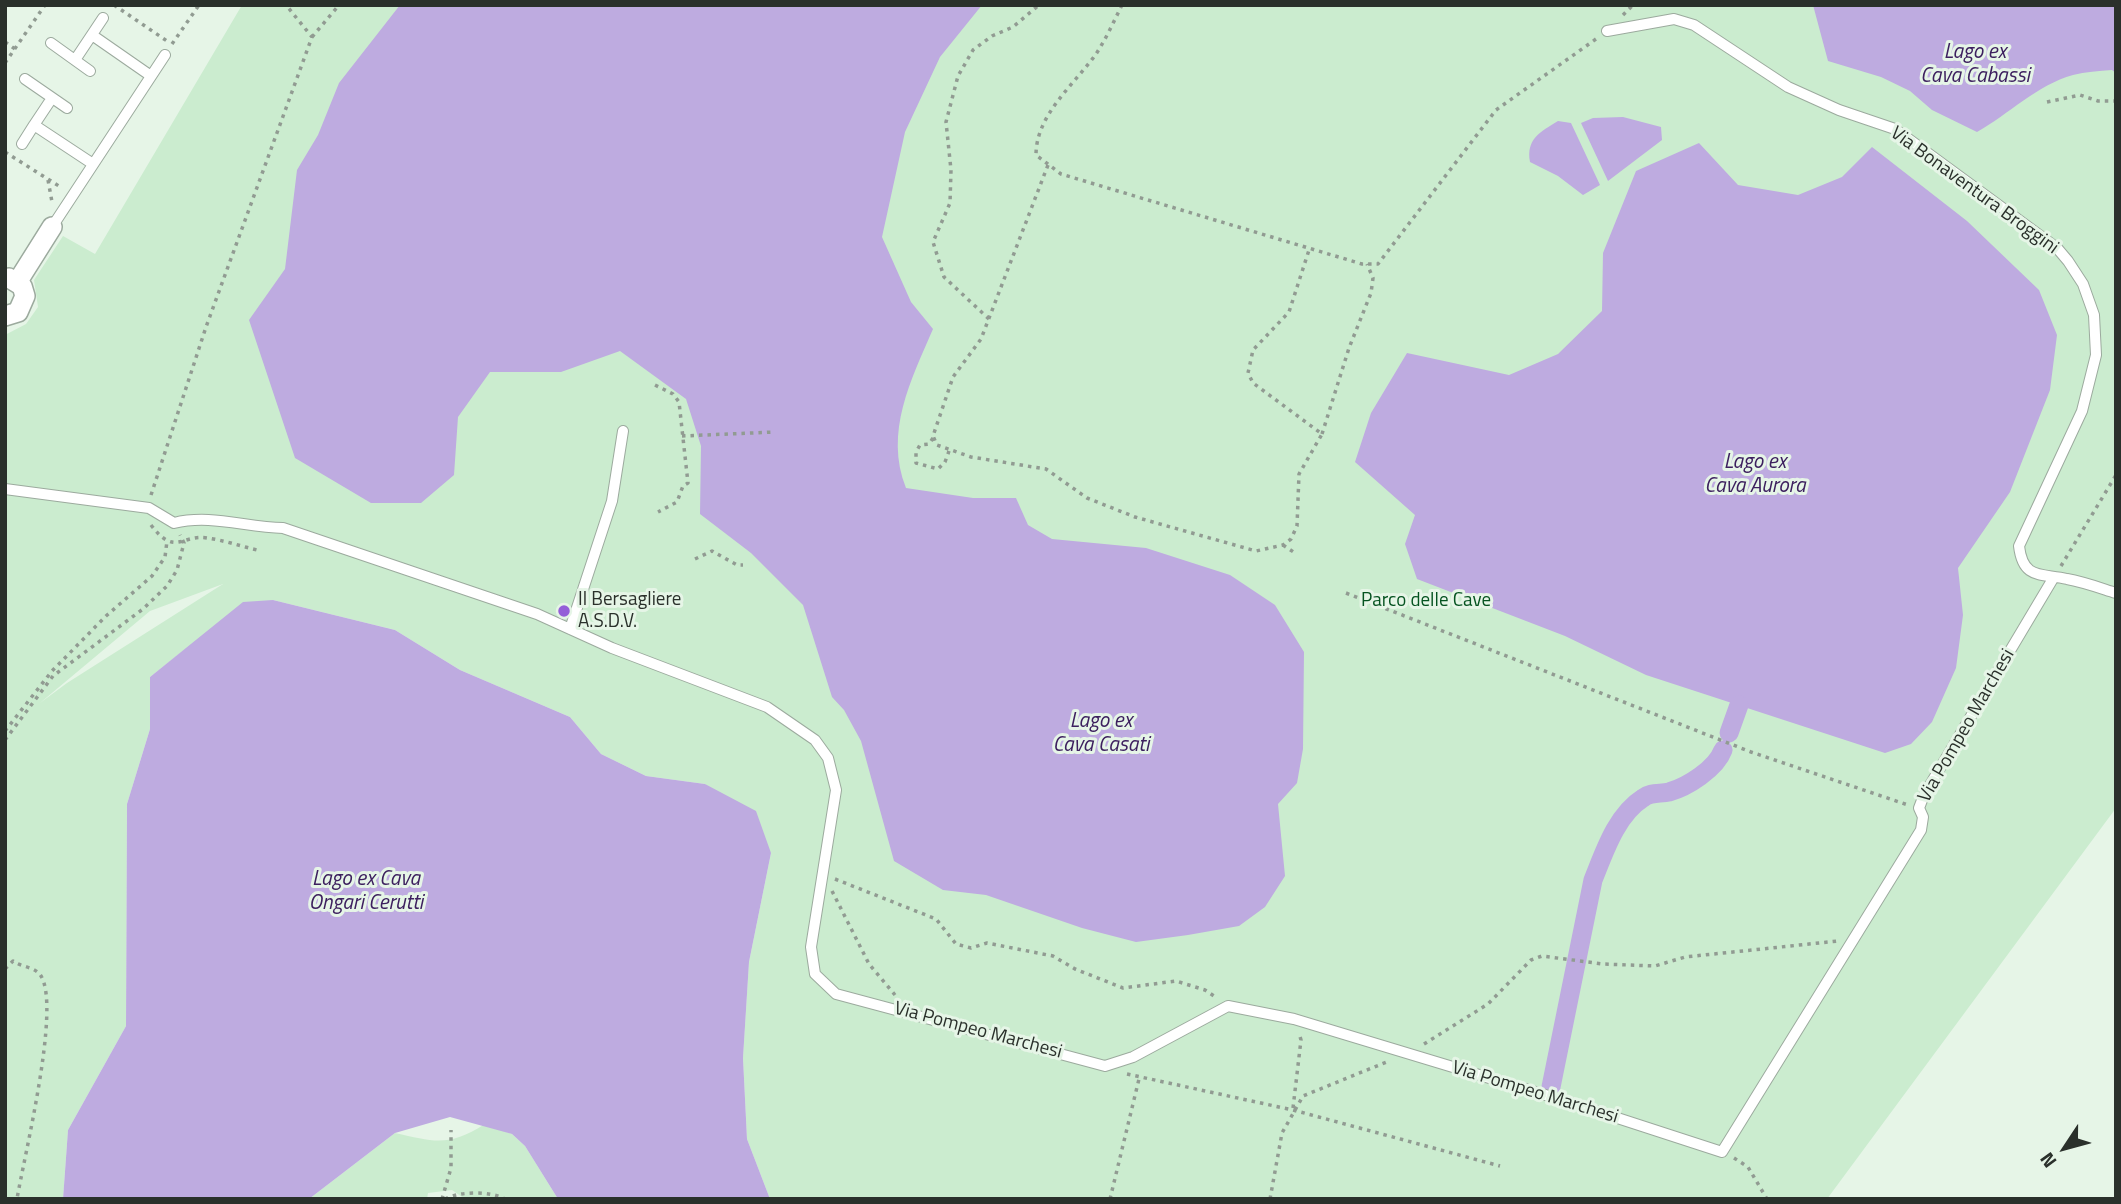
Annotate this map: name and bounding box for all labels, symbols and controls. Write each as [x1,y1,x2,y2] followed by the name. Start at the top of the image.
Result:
[1920,40,2030,90] water label: Lago ex Cava Cabassi
[1886,122,2062,260] street label: Via Bonaventura Broggini
[1705,450,1805,500] water label: Lago ex Cava Aurora
[578,589,681,633] place label: Il Bersagliere A.S.D.V.
[1361,590,1491,612] park label: Parco delle Cave
[556,603,572,619] marker: Il Bersagliere A.S.D.V.
[1914,645,2020,807] street label: Via Pompeo Marchesi
[1053,709,1149,759] water label: Lago ex Cava Casati
[309,867,423,917] water label: Lago ex Cava Ongari Cerutti
[892,998,1064,1064] street label: Via Pompeo Marchesi
[1449,1057,1621,1129] street label: Via Pompeo Marchesi
[2030,1113,2100,1183] north arrow
[2032,1147,2063,1174] text: N

